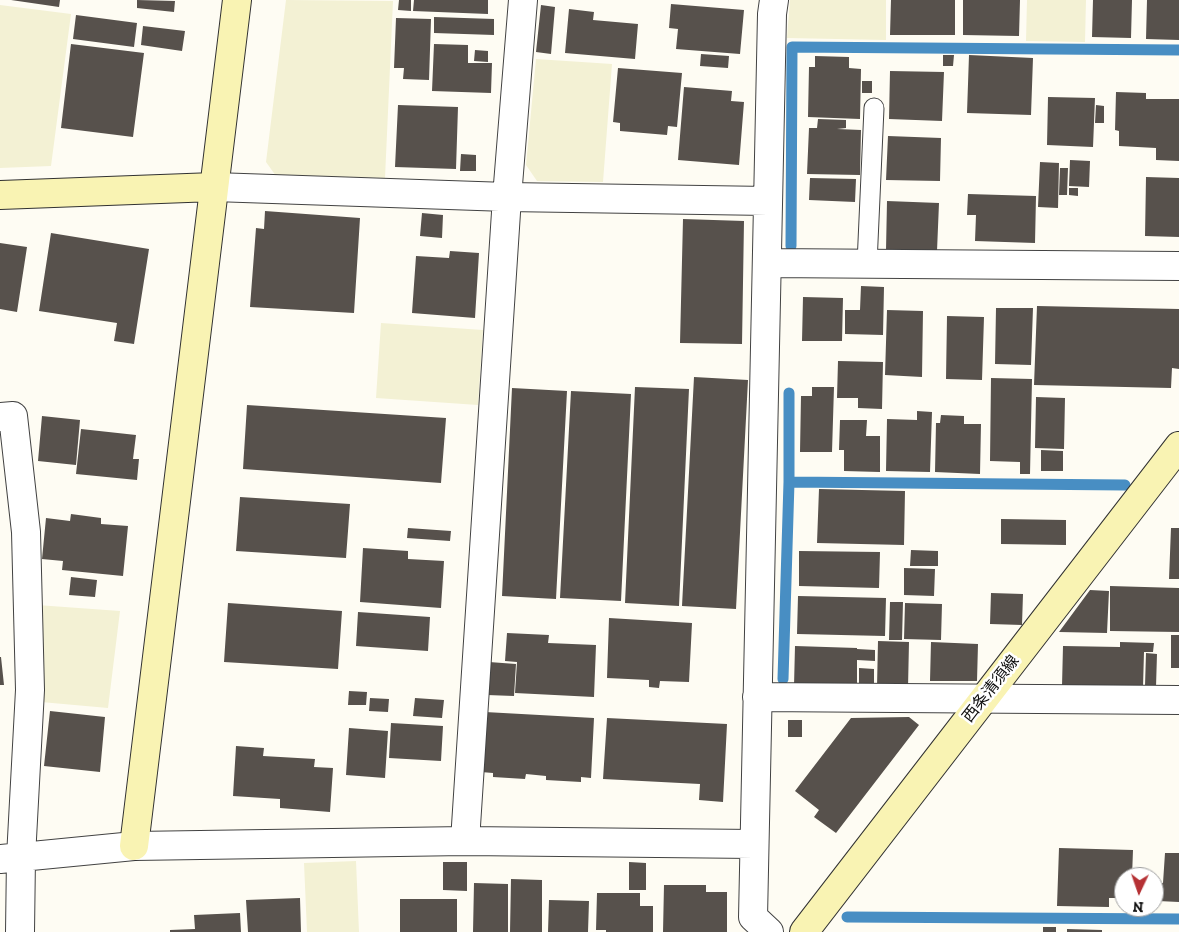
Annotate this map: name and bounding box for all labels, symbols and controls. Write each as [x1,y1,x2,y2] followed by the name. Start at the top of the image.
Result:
[959,652,1023,726] street label: 西条清須線
[1114,867,1164,917] north arrow
[1132,898,1144,915] text: N

